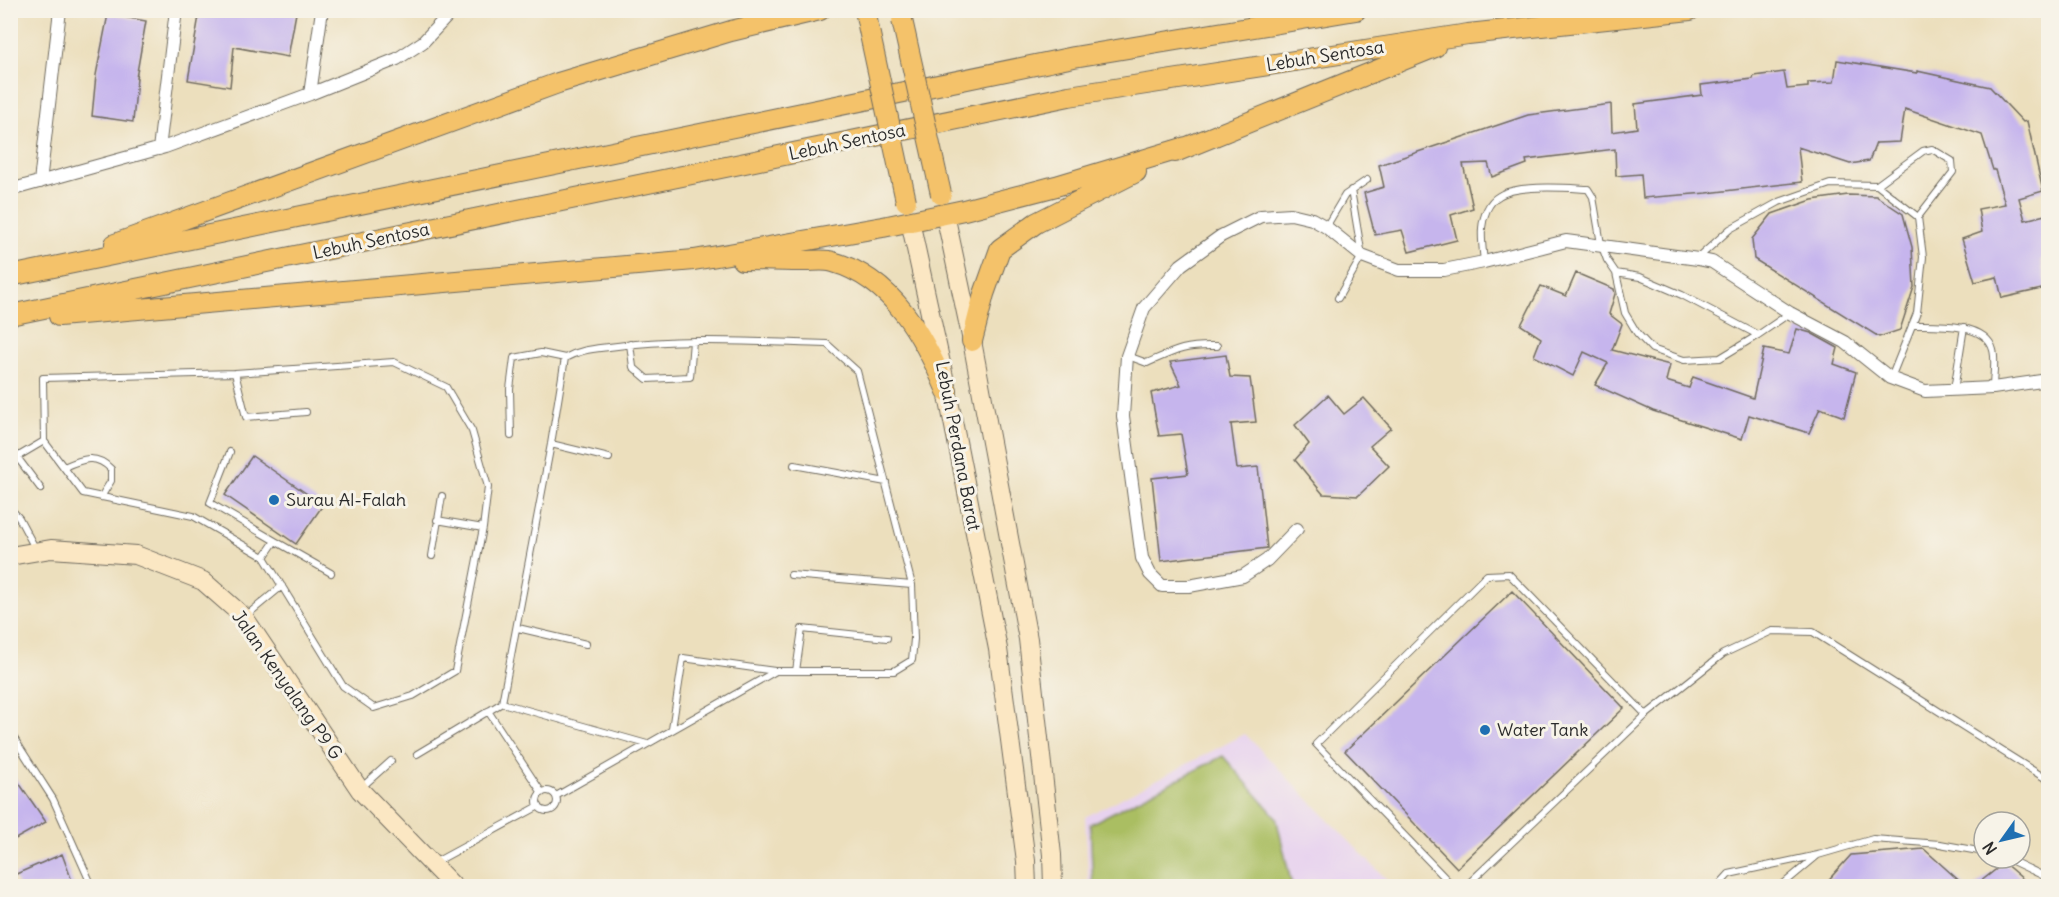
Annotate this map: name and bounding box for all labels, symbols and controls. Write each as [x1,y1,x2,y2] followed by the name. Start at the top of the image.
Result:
[1265,35,1385,76] street label: Lebuh Sentosa
[786,118,907,165] street label: Lebuh Sentosa
[310,217,431,264] street label: Lebuh Sentosa
[931,359,986,533] street label: Lebuh Perdana Barat
[286,488,406,511] place label: Surau Al-Falah
[267,493,281,507] marker: Surau Al-Falah
[227,606,348,764] street label: Jalan Kenyalang P9 G
[1497,718,1588,741] place label: Water Tank
[1478,723,1492,737] marker: Water Tank
[1972,810,2032,870] north arrow
[1978,838,2001,859] text: N

